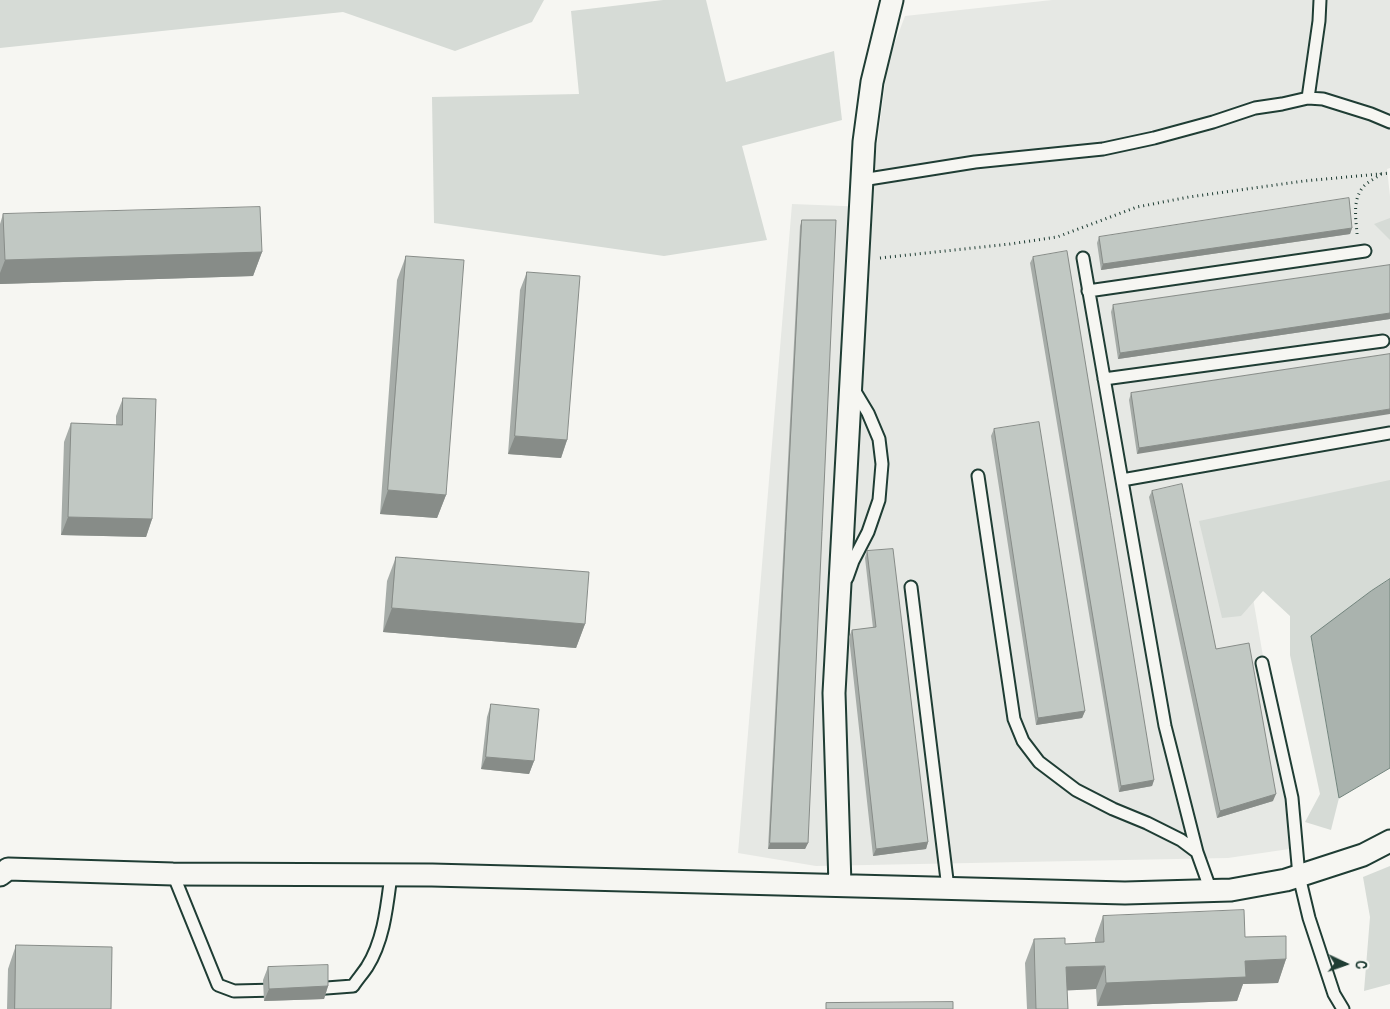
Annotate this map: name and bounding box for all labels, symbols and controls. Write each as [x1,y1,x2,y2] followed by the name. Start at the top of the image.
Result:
[1320,939,1370,989] north arrow
[1352,960,1369,970] text: С

